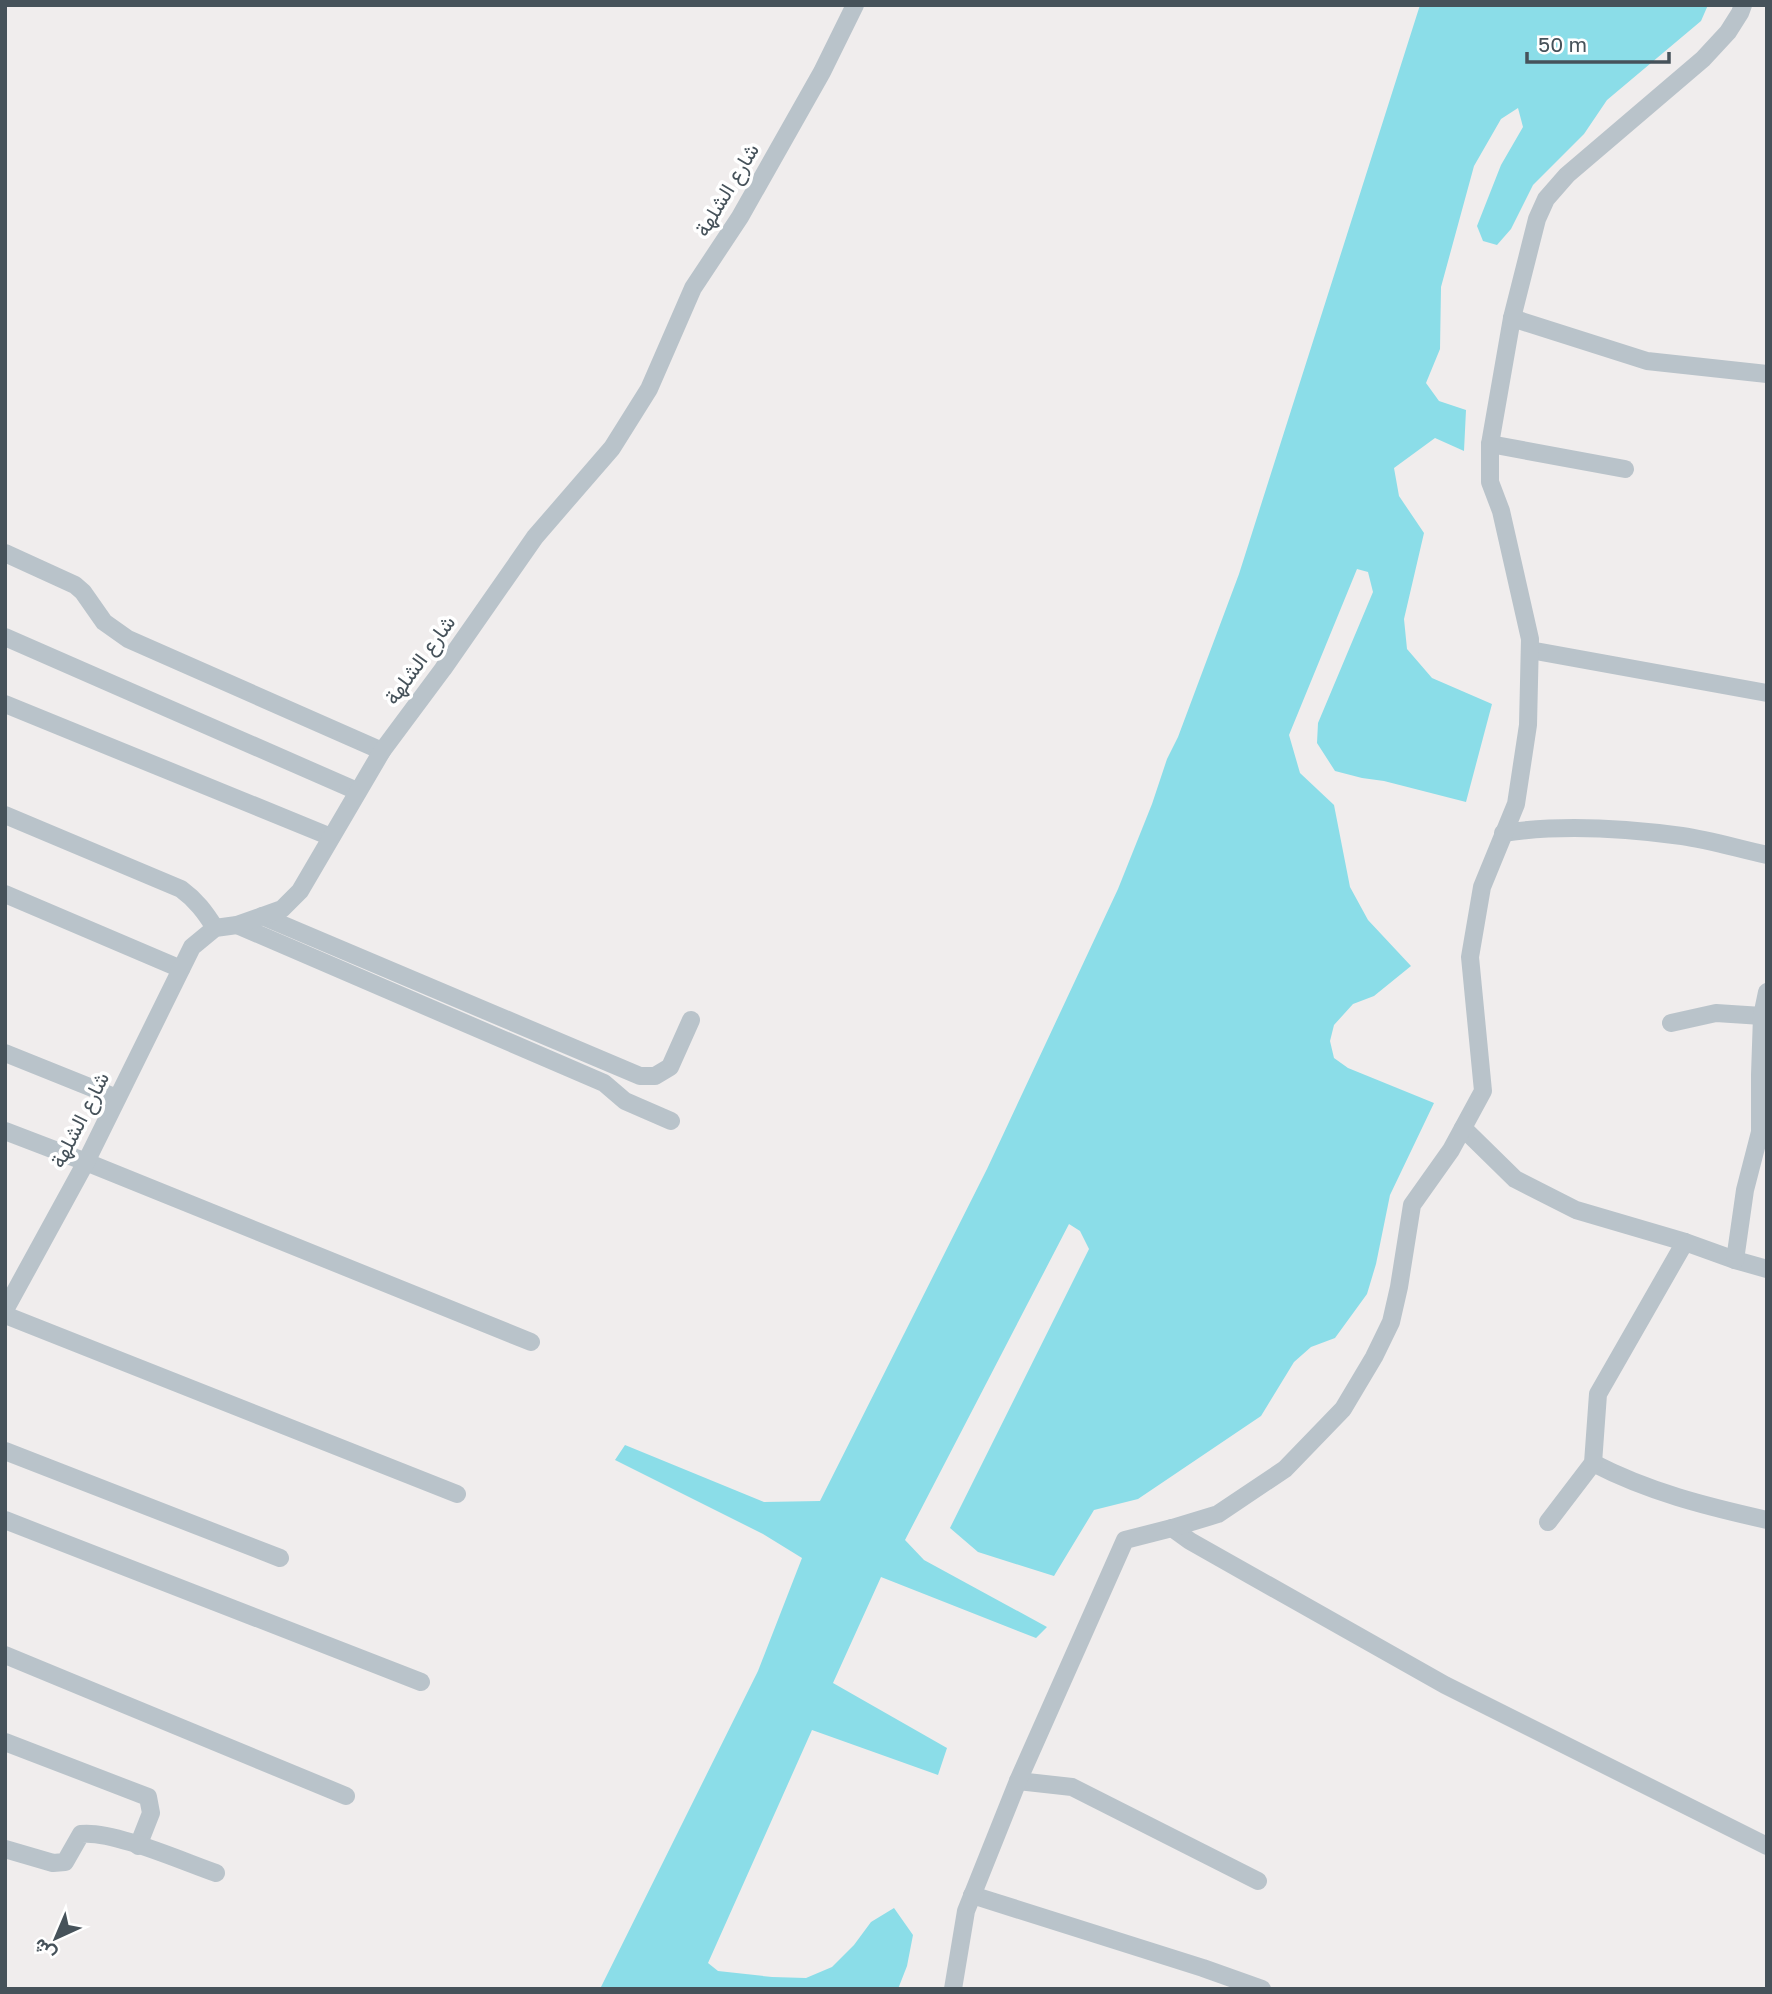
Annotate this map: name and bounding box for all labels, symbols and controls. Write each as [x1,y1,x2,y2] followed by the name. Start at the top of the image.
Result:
[1527,21,1669,65] scale bar
[1538,31,1587,57] text: 50 m
[688,138,766,242] street label: شارع الشلهة
[378,610,462,710] street label: شارع الشلهة
[44,1067,116,1173] street label: شارع الشلهة
[21,1903,91,1973] north arrow
[28,1934,61,1967] text: ش

